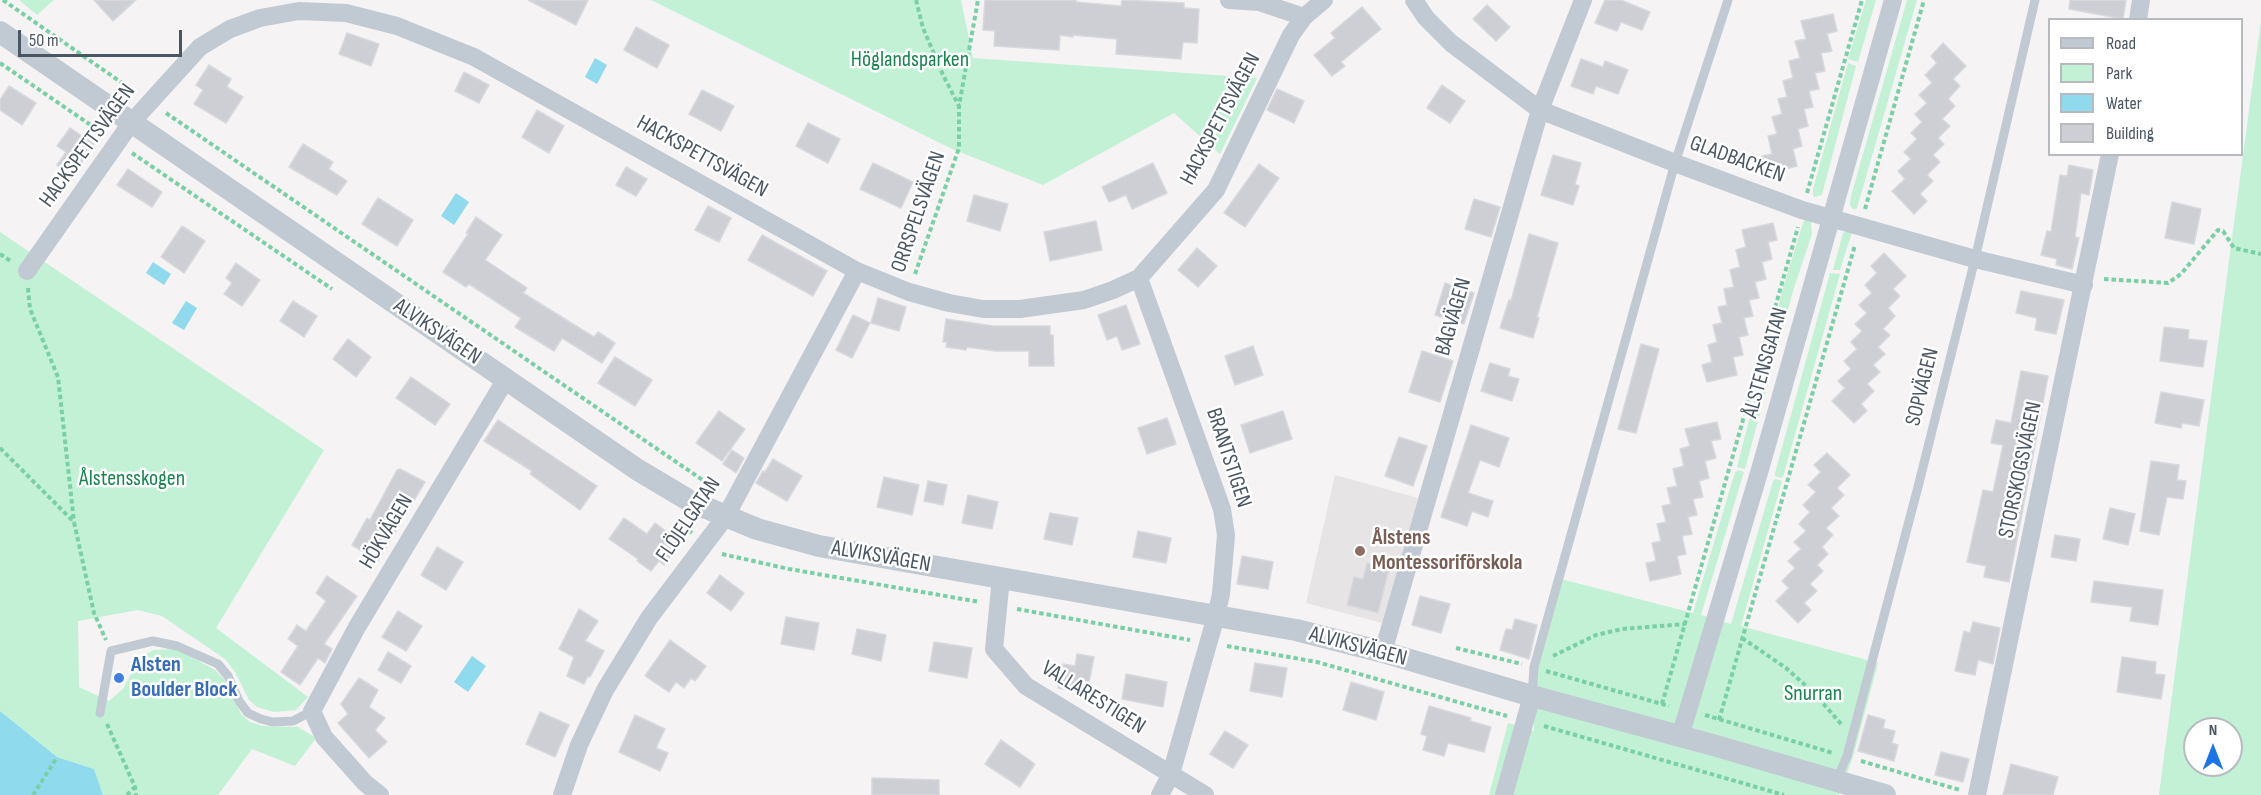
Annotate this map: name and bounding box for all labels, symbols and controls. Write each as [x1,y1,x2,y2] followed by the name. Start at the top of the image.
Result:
[21,18,184,56] scale bar
[2048,18,2243,156] legend
[29,30,59,51] text: 50 m
[2106,33,2136,54] text: Road
[851,47,969,73] park label: Höglandsparken
[1175,48,1267,190] street label: HACKSPETTSVÄGEN
[2106,63,2132,84] text: Park
[34,79,142,213] street label: HACKSPETTSVÄGEN
[2106,93,2142,114] text: Water
[632,110,772,204] street label: HACKSPETTSVÄGEN
[2106,123,2154,144] text: Building
[1686,131,1788,189] street label: GLADBACKEN
[886,148,952,276] street label: ORRSPELSVÄGEN
[1430,275,1478,359] street label: BÅGVÄGEN
[388,293,486,371] street label: ALVIKSVÄGEN
[1738,305,1794,421] street label: ÅLSTENSGATAN
[1901,345,1945,429] street label: SOPVÄGEN
[1994,399,2048,541] street label: STORSKOGSVÄGEN
[1200,405,1256,511] street label: BRANTSTIGEN
[79,466,185,492] park label: Ålstensskogen
[651,473,727,567] street label: FLÖJELGATAN
[355,490,419,574] street label: HÖKVÄGEN
[1372,525,1523,576] place label: Ålstens Montessoriförskola
[830,535,932,579] street label: ALVIKSVÄGEN
[1353,544,1367,558] marker: Ålstens Montessoriförskola
[1306,621,1410,673] street label: ALVIKSVÄGEN
[131,652,237,704] place label: Alsten Boulder Block
[1036,656,1150,740] street label: VALLARESTIGEN
[112,671,126,685] marker: Alsten Boulder Block
[1784,681,1842,707] park label: Snurran
[2183,717,2243,777] north arrow
[2209,721,2217,740] text: N

